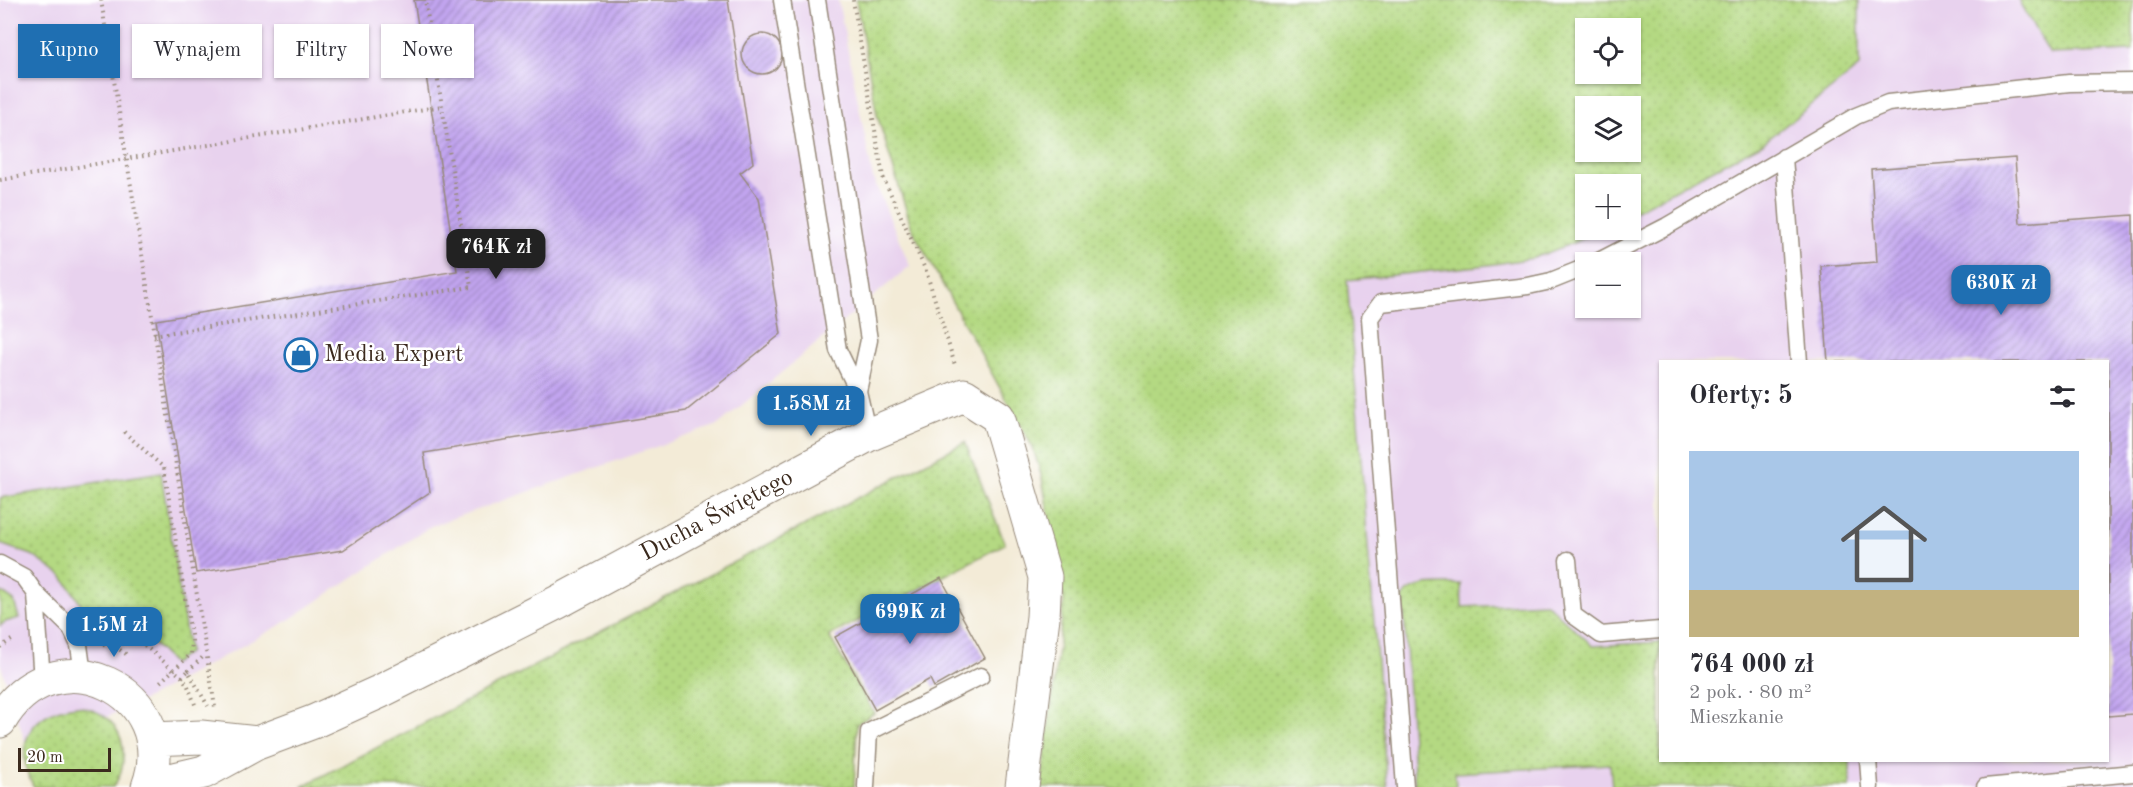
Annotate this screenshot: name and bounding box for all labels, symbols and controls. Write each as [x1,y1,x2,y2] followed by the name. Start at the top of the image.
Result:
[1575,18,1641,318] map controls
[1575,18,1641,84] button: locate
[18,24,120,78] chip: Kupno
[132,24,262,78] chip: Wynajem
[274,24,369,78] chip: Filtry
[381,24,474,78] chip: Nowe
[1575,96,1641,162] button: layers
[1575,174,1641,240] button: +
[441,229,551,280] pin: 764K zł
[460,238,532,258] text: 764K zł
[1575,252,1641,318] button: −
[1946,265,2056,316] pin: 630K zł
[1965,274,2037,294] text: 630K zł
[283,337,319,373] shop icon: Media Expert
[324,343,464,367] place label: Media Expert
[2046,380,2079,413] icon: filters
[1689,383,1793,409] text: Oferty: 5
[749,386,873,437] pin: 1.58M zł
[771,395,851,415] text: 1.58M zł
[634,461,797,566] street label: Ducha Świętego
[1830,490,1938,598] icon: home
[855,594,965,645] pin: 699K zł
[874,603,946,623] text: 699K zł
[59,607,169,658] pin: 1.5M zł
[80,616,148,636] text: 1.5M zł
[1689,652,1814,678] text: 764 000 zł
[1689,683,1812,703] text: 2 pok. · 80 m²
[1689,708,1784,728] text: Mieszkanie
[18,745,111,772] scale bar
[27,750,63,766] text: 20 m

